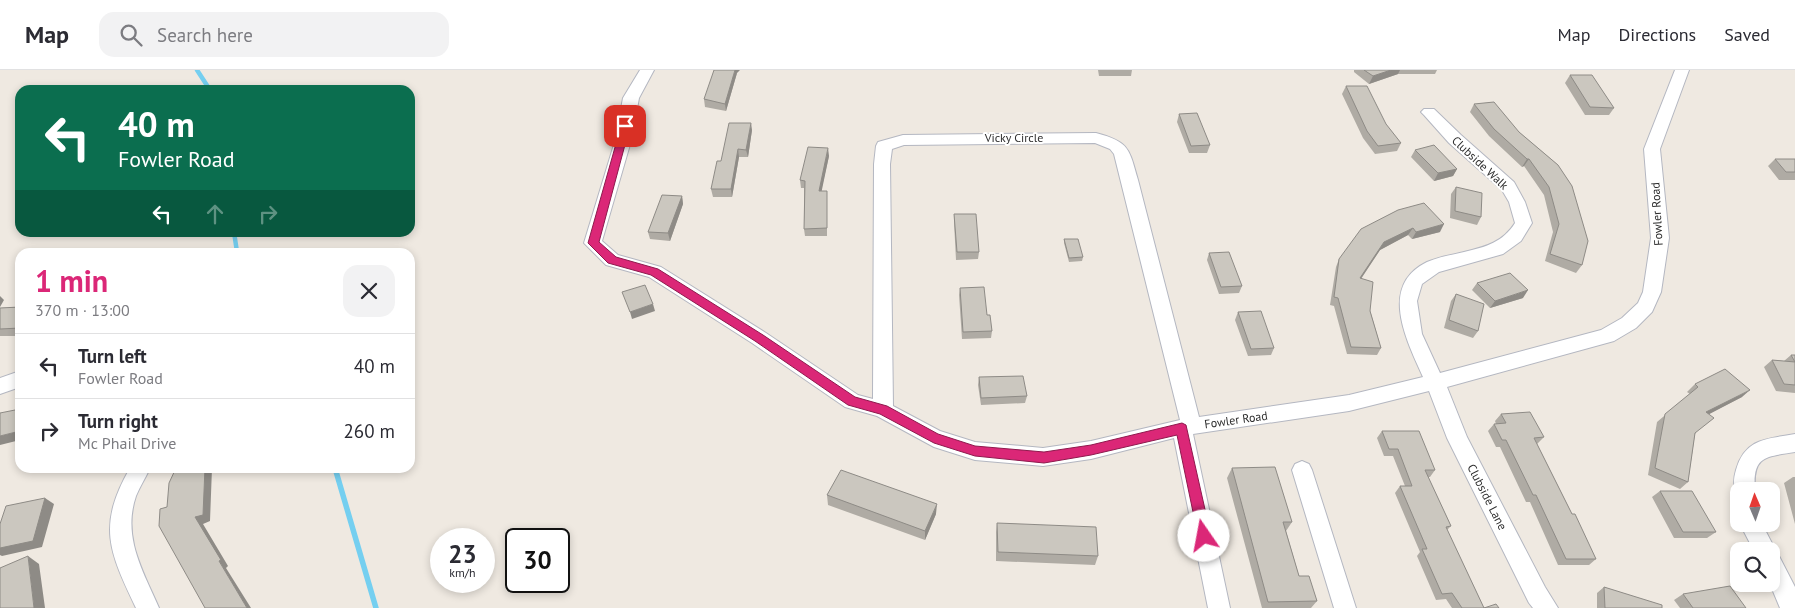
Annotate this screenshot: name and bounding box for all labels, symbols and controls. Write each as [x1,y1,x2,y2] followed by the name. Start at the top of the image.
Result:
[99,12,449,57] search box
[25,19,69,50] text: Map
[117,21,145,49] icon: search
[157,23,253,47] text: Search here
[1558,23,1590,46] text: Map
[1618,23,1696,46] text: Directions
[1724,23,1770,46] text: Saved
[118,101,195,147] text: 40 m
[35,105,100,170] icon: left
[604,105,646,147] pin
[611,112,639,140] icon: arrive
[984,130,1043,145] street label: Vicky Circle
[1449,133,1512,193] street label: Clubside Walk
[118,145,235,173] text: Fowler Road
[1647,182,1666,246] street label: Fowler Road
[148,200,176,228] icon: left
[201,200,229,228] icon: ahead
[254,200,282,228] icon: right
[35,261,108,300] text: 1 min
[343,265,395,317] button: close
[35,300,130,320] text: 370 m · 13:00
[78,344,147,368] text: Turn left
[35,352,63,380] icon: left
[354,354,395,378] text: 40 m
[78,368,163,388] text: Fowler Road
[1203,408,1268,431] street label: Fowler Road
[78,409,158,433] text: Turn right
[35,417,63,445] icon: right
[343,419,395,443] text: 260 m
[78,433,176,453] text: Mc Phail Drive
[1464,461,1510,532] street label: Clubside Lane
[1730,482,1780,532] north arrow
[1730,482,1780,592] map controls
[1177,509,1229,561] position arrow
[505,528,570,593] speed limit sign: 30
[448,538,477,570] text: 23
[1730,542,1780,592] button: search
[449,565,476,580] text: km/h

